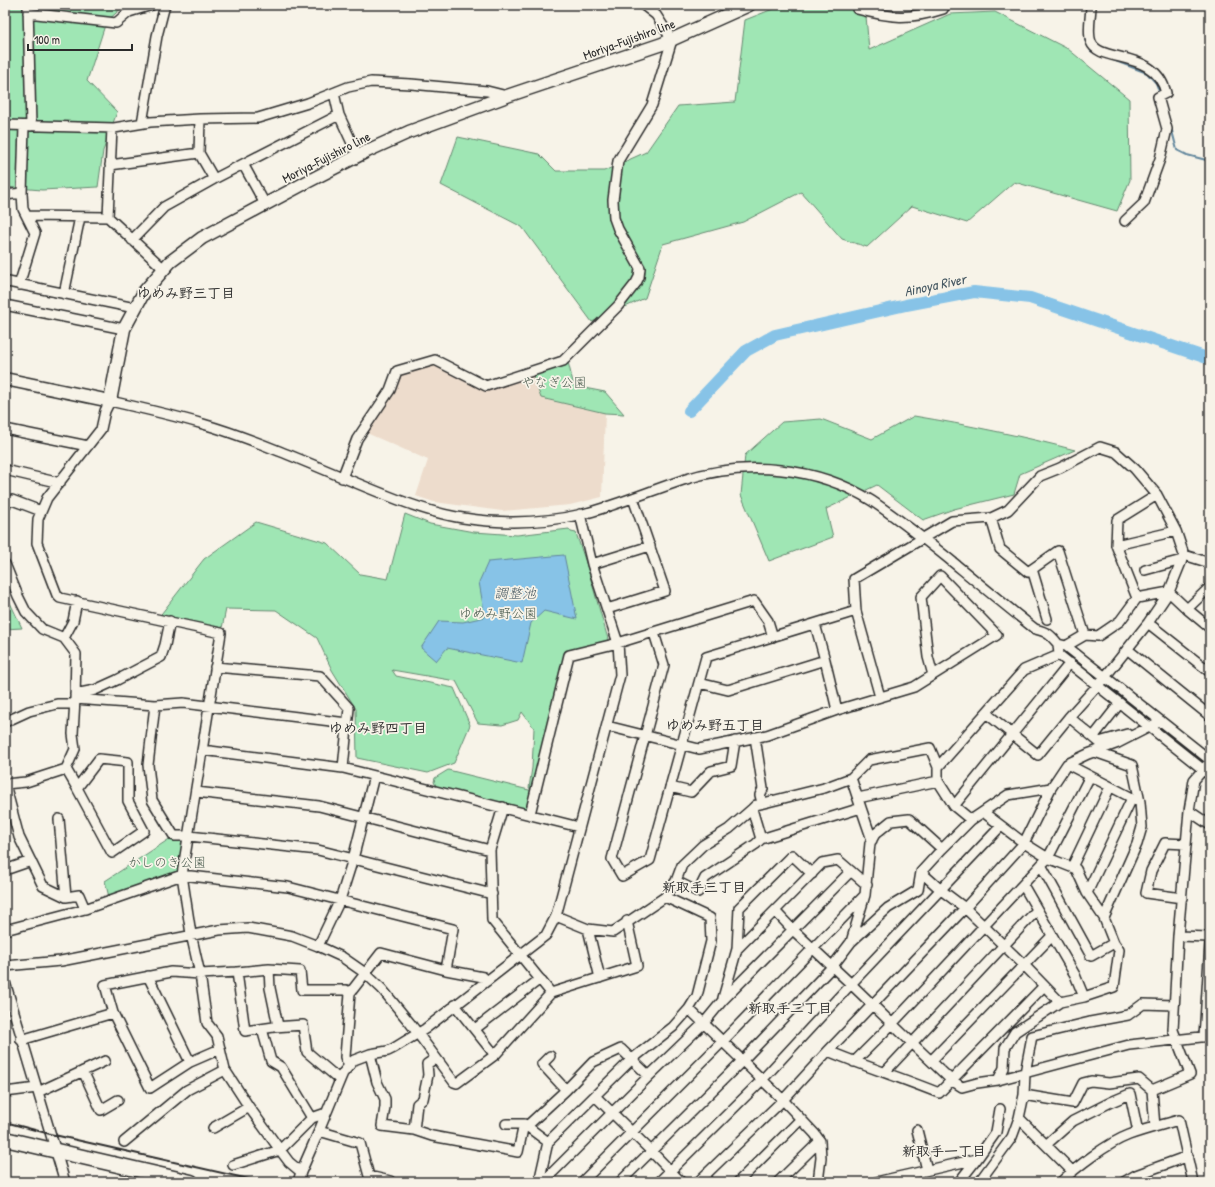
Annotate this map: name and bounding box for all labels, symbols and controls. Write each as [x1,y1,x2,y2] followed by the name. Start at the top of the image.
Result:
[580,14,678,64] street label: Moriya-Fujishiro line
[28,26,132,52] scale bar
[34,31,60,48] text: 100 m
[279,127,373,187] street label: Moriya-Fujishiro line
[902,268,969,301] water label: Ainoya River
[137,283,235,302] district label: ゆめみ野三丁目
[521,373,587,391] park label: やなぎ公園
[494,583,537,602] water label: 調整池
[459,604,537,622] park label: ゆめみ野公園
[666,715,764,734] district label: ゆめみ野五丁目
[329,718,427,737] district label: ゆめみ野四丁目
[128,853,206,871] park label: かしのき公園
[662,877,746,896] district label: 新取手三丁目
[748,998,832,1017] district label: 新取手二丁目
[902,1141,986,1160] district label: 新取手一丁目

